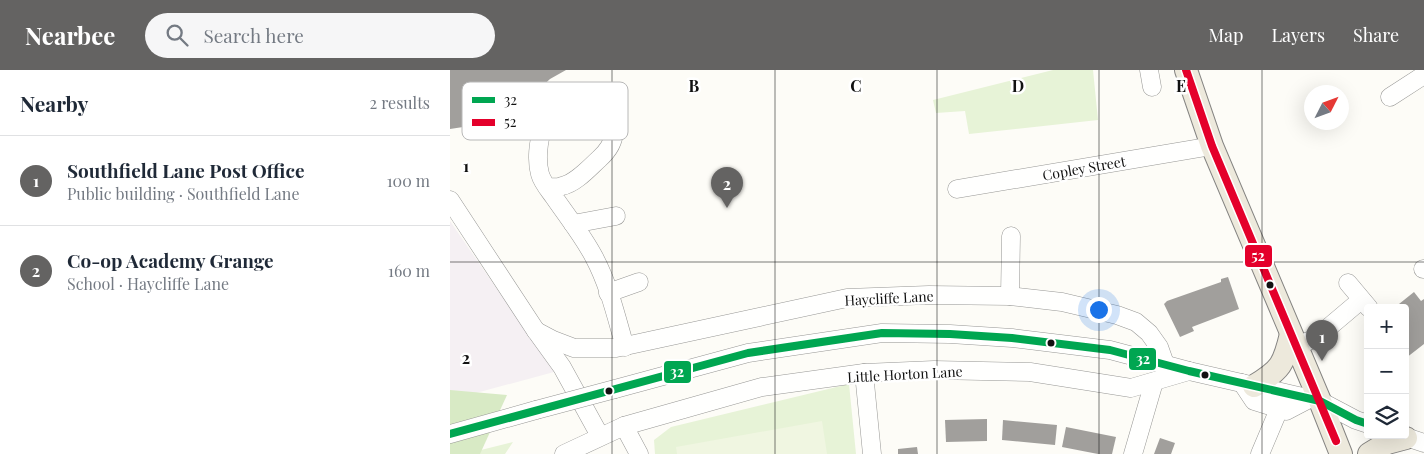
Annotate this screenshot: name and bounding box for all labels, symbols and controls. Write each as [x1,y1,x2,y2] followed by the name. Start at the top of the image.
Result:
[145,13,495,58] search box
[25,19,115,51] text: Nearbee
[163,21,191,49] icon: search
[203,22,304,48] text: Search here
[1208,23,1243,47] text: Map
[1271,23,1325,47] text: Layers
[1353,23,1399,47] text: Share
[689,75,700,96] text: B
[850,75,862,96] text: C
[1012,75,1024,96] text: D
[1176,75,1186,96] text: E
[462,82,628,140] legend
[1304,85,1349,130] north arrow
[20,89,89,117] text: Nearby
[504,90,517,109] text: 32
[370,92,430,113] text: 2 results
[504,112,517,131] text: 52
[1041,151,1128,185] street label: Copley Street
[463,155,469,176] text: 1
[67,157,305,183] text: Southfield Lane Post Office
[711,167,743,208] pin: 2
[33,170,39,191] text: 1
[387,170,430,191] text: 100 m
[67,183,299,204] text: Public building · Southfield Lane
[1244,244,1273,268] line badge: 52
[1251,246,1265,265] text: 52
[67,247,274,273] text: Co-op Academy Grange
[32,260,40,281] text: 2
[388,260,430,281] text: 160 m
[67,273,229,294] text: School · Haycliffe Lane
[1265,280,1275,290] unlabelled marker
[844,286,934,310] street label: Haycliffe Lane
[1086,297,1112,323] your location
[1364,304,1409,439] map controls
[1364,304,1409,349] button: +
[1306,320,1338,361] pin: 1
[1046,338,1056,348] unlabelled marker
[462,347,470,368] text: 2
[1128,347,1157,371] line badge: 32
[1136,349,1150,368] text: 32
[1364,349,1409,394] button: −
[663,360,692,384] line badge: 32
[847,361,963,387] street label: Little Horton Lane
[670,362,684,381] text: 32
[1200,370,1210,380] unlabelled marker
[604,386,614,396] unlabelled marker
[1364,394,1409,439] button: layers

